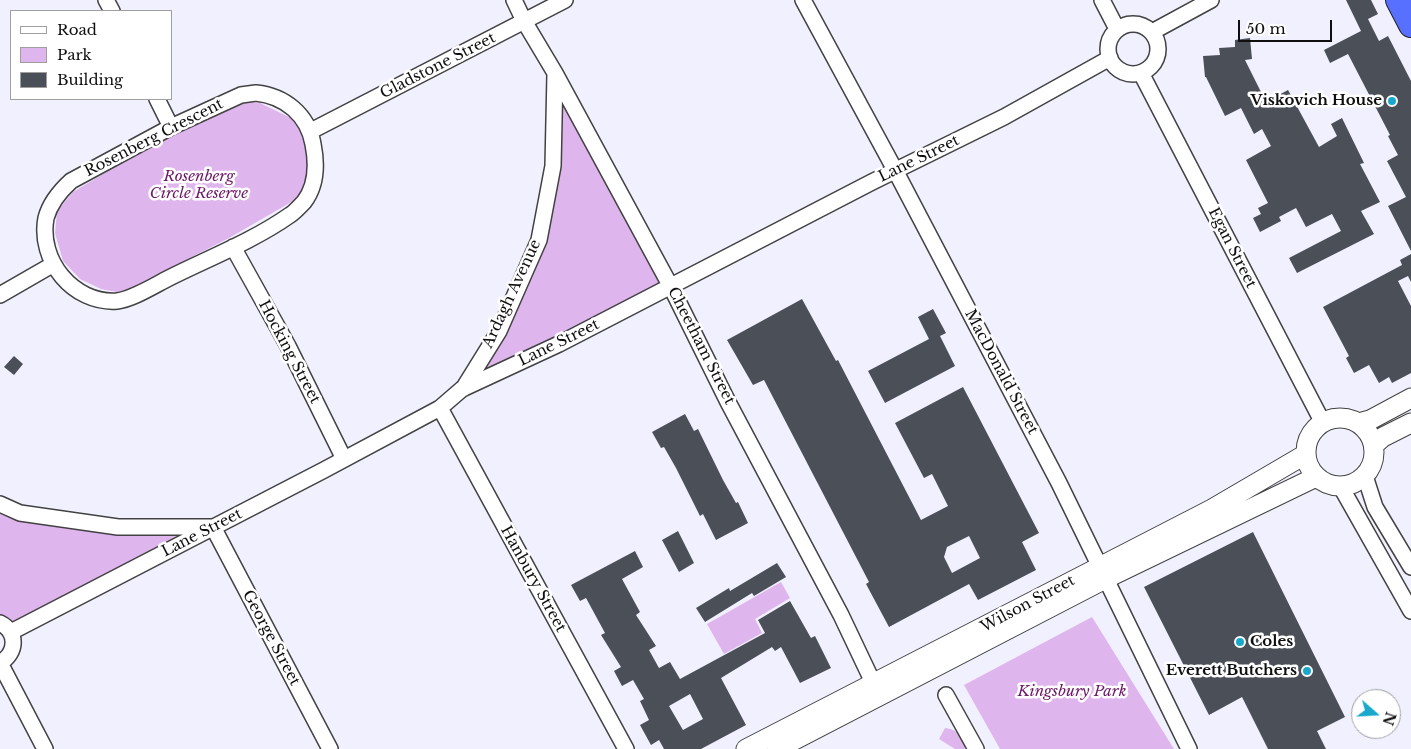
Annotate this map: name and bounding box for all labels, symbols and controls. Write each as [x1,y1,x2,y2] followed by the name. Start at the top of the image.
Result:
[10,10,172,100] legend
[1241,10,1335,42] scale bar
[1246,19,1286,38] text: 50 m
[57,20,97,39] text: Road
[377,29,499,103] street label: Gladstone Street
[57,45,92,64] text: Park
[57,70,123,89] text: Building
[1251,92,1382,110] place label: Viskovich House
[82,95,226,181] street label: Rosenberg Crescent
[1386,95,1398,107] marker: Viskovich House
[876,132,962,186] street label: Lane Street
[150,168,248,203] park label: Rosenberg Circle Reserve
[1204,205,1260,291] street label: Egan Street
[479,237,545,351] street label: Ardagh Avenue
[664,284,738,408] street label: Cheetham Street
[254,297,324,407] street label: Hocking Street
[960,306,1042,438] street label: MacDonald Street
[516,316,602,370] street label: Lane Street
[159,505,245,561] street label: Lane Street
[496,523,570,635] street label: Hanbury Street
[978,572,1078,636] street label: Wilson Street
[238,587,304,689] street label: George Street
[1250,633,1293,651] place label: Coles
[1234,636,1246,648] marker: Coles
[1166,662,1297,680] place label: Everett Butchers
[1301,665,1313,677] marker: Everett Butchers
[1018,683,1126,701] park label: Kingsbury Park
[1351,689,1401,739] north arrow
[1379,709,1400,728] text: N

